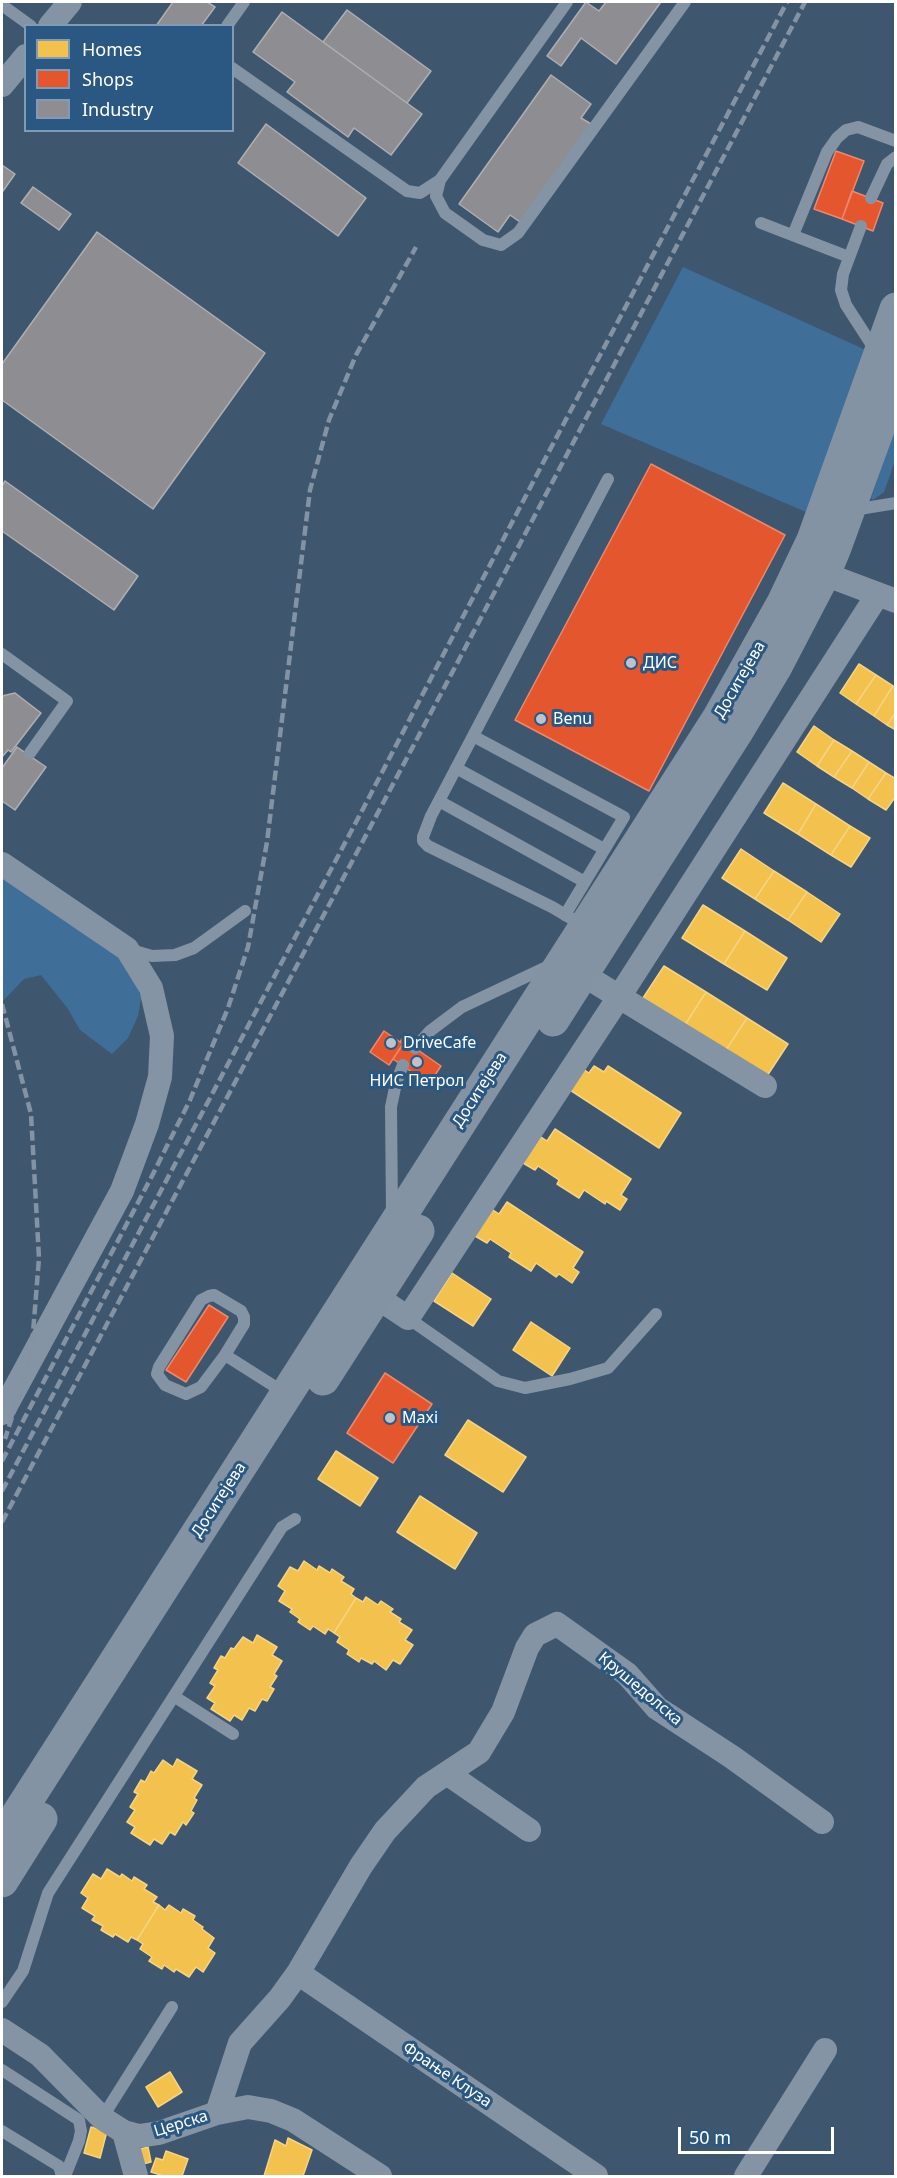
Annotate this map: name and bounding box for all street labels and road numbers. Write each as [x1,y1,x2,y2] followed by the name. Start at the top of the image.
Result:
[710,638,770,722] street label: Доситејева
[449,1049,511,1131] street label: Доситејева
[188,1459,250,1541] street label: Доситејева
[594,1648,686,1730] street label: Крушедолска
[399,2038,495,2112] street label: Фрање Клуза
[152,2107,210,2141] street label: Церска

